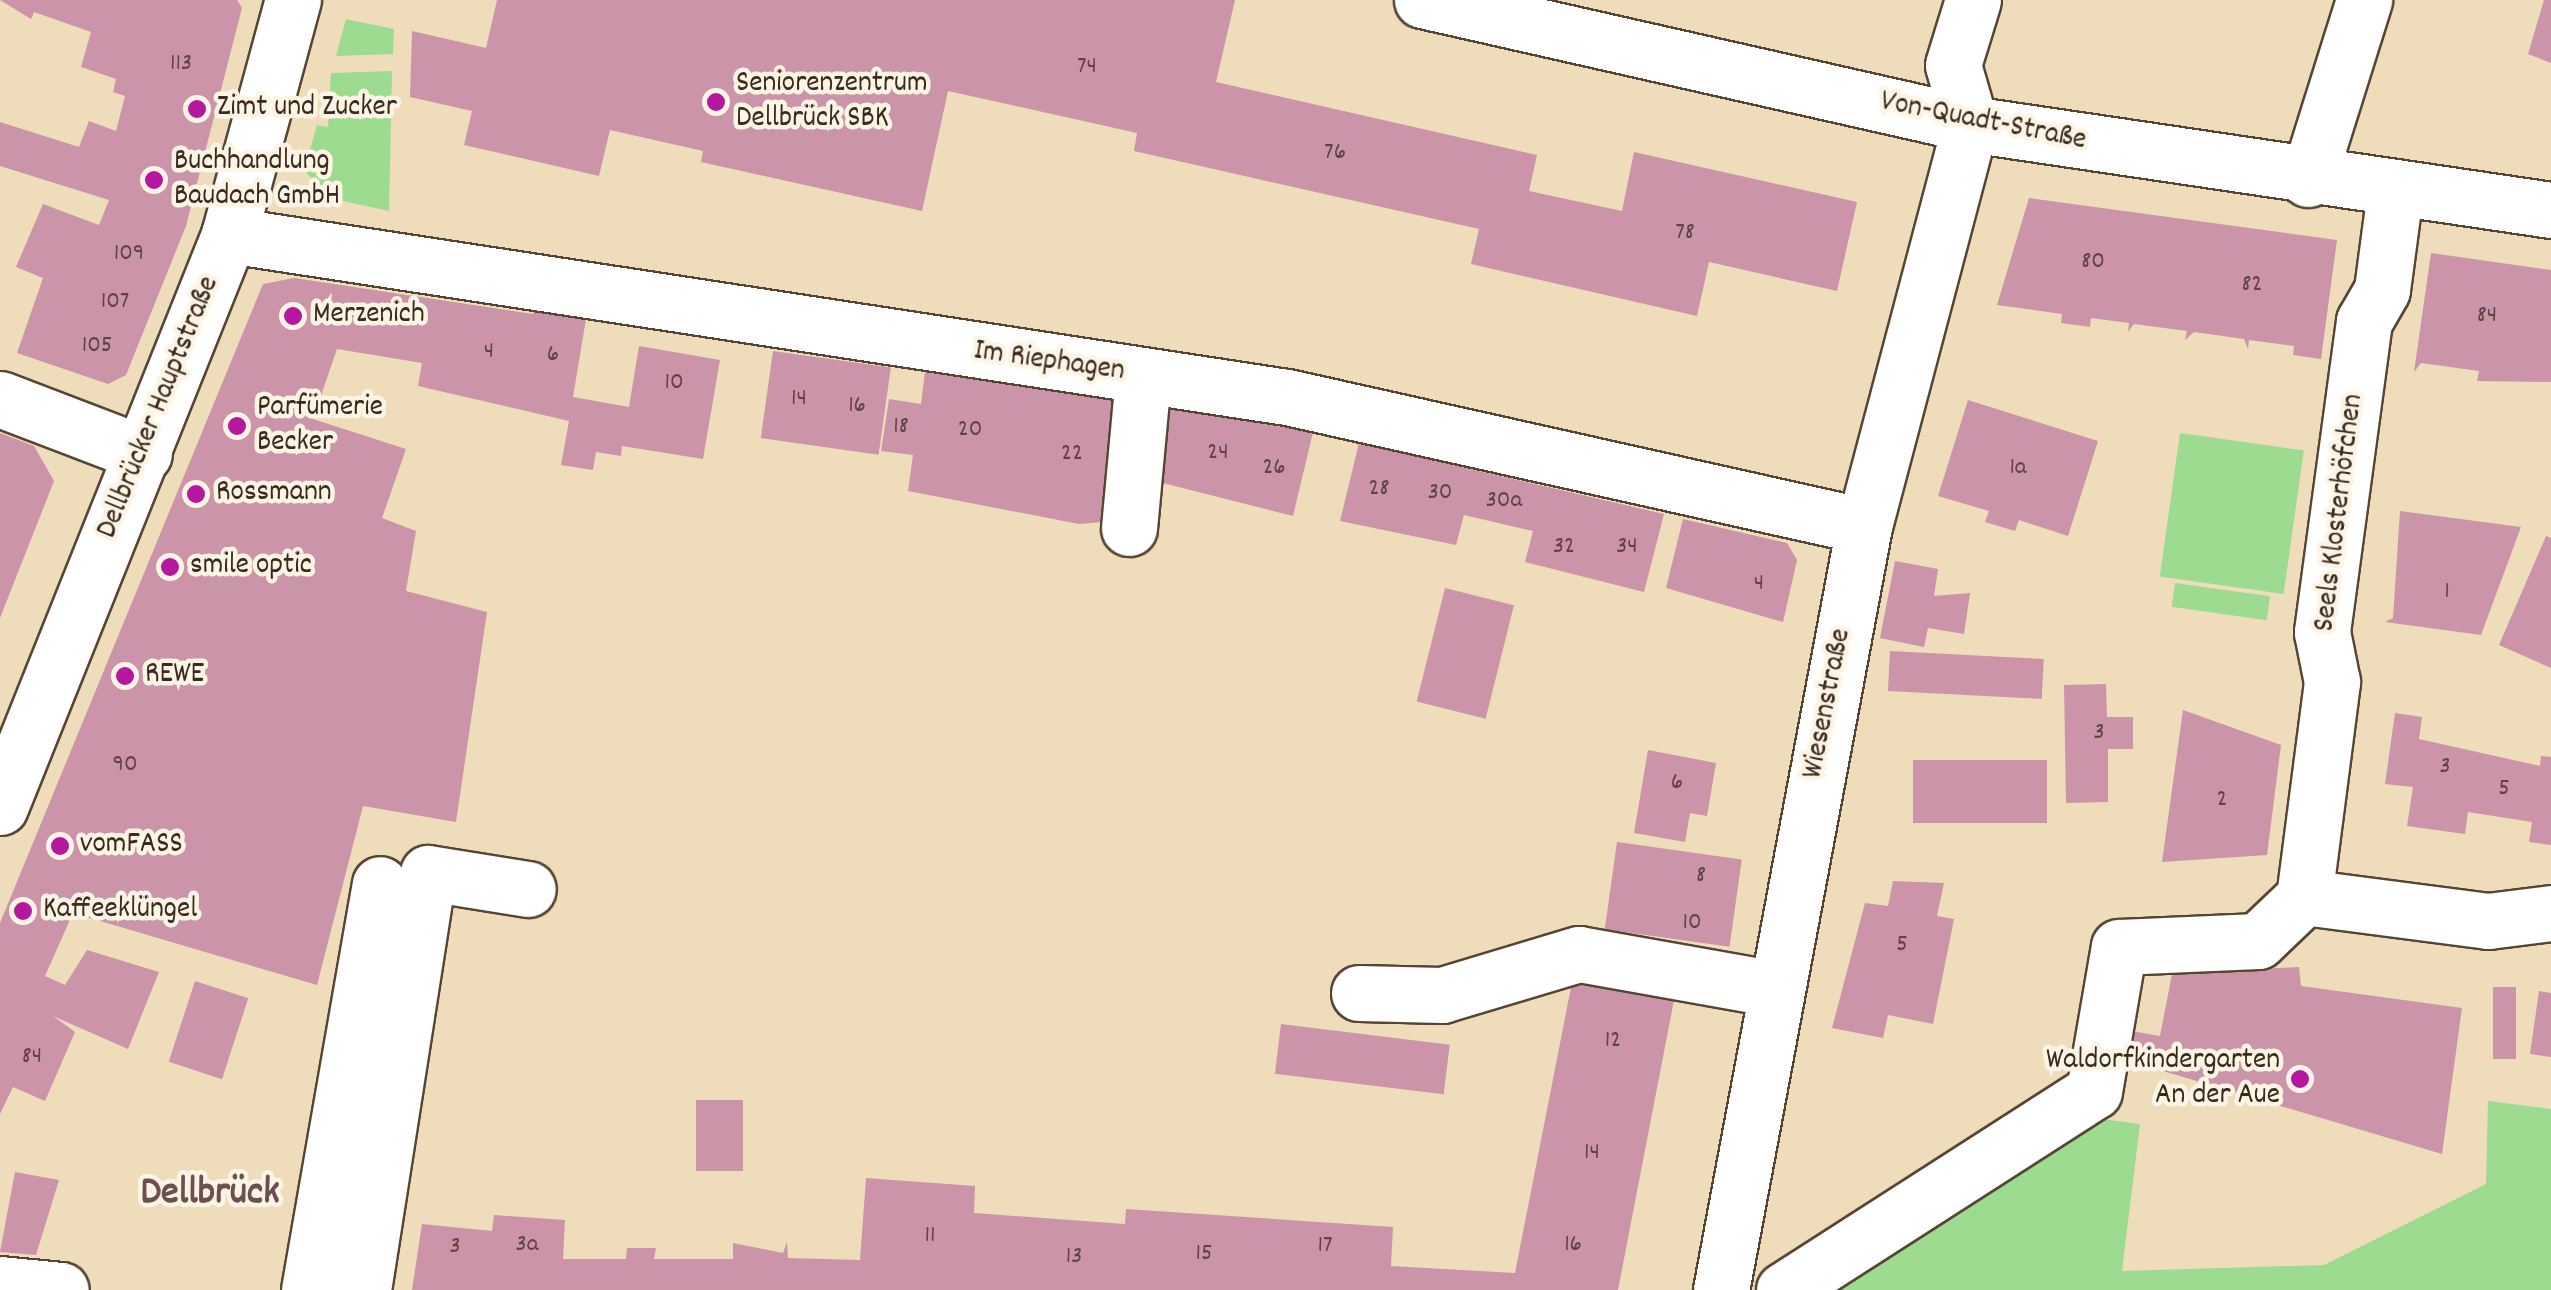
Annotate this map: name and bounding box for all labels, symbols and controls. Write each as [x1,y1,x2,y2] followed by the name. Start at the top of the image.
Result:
[170,49,192,79] house number: 113
[1077,52,1097,82] house number: 74
[736,67,928,138] place label: Seniorenzentrum Dellbrück SBK
[1877,85,2089,161] street label: Von-Quadt-Straße
[217,91,397,127] place label: Zimt und Zucker
[705,91,727,113] marker: Seniorenzentrum Dellbrück SBK
[186,98,208,120] marker: Zimt und Zucker
[1324,138,1346,168] house number: 76
[174,145,340,216] place label: Buchhandlung Baudach GmbH
[143,169,165,191] marker: Buchhandlung Baudach GmbH
[1675,218,1695,248] house number: 78
[114,239,144,269] house number: 109
[2081,247,2105,277] house number: 80
[2242,270,2262,300] house number: 82
[91,272,229,544] street label: Dellbrücker Hauptstraße
[101,287,129,317] house number: 107
[313,298,425,334] place label: Merzenich
[2477,301,2497,331] house number: 84
[282,305,304,327] marker: Merzenich
[82,331,112,361] house number: 105
[971,335,1127,391] street label: Im Riephagen
[484,337,494,367] house number: 4
[547,340,559,370] house number: 6
[664,368,684,398] house number: 10
[791,384,807,414] house number: 14
[257,391,383,462] place label: Parfümerie Becker
[848,391,866,421] house number: 16
[2309,392,2373,634] street label: Seels Klosterhöfchen
[893,412,909,442] house number: 18
[226,415,248,437] marker: Parfümerie Becker
[958,415,982,445] house number: 20
[1207,438,1229,468] house number: 24
[1061,439,1083,469] house number: 22
[1262,453,1286,483] house number: 26
[2009,453,2027,483] house number: 1a
[1369,474,1389,504] house number: 28
[216,476,332,512] place label: Rossmann
[1428,478,1452,508] house number: 30
[185,483,207,505] marker: Rossmann
[1486,486,1522,516] house number: 30a
[1553,532,1575,562] house number: 32
[1616,532,1638,562] house number: 34
[190,549,312,585] place label: smile optic
[159,556,181,578] marker: smile optic
[1754,569,1764,599] house number: 4
[2444,577,2450,607] house number: 1
[1797,626,1861,782] street label: Wiesenstraße
[145,658,204,694] place label: REWE
[114,665,136,687] marker: REWE
[2093,718,2105,748] house number: 3
[112,750,138,780] house number: 90
[2439,752,2451,782] house number: 3
[1671,768,1683,798] house number: 6
[2498,774,2510,804] house number: 5
[2217,785,2227,815] house number: 2
[80,828,183,864] place label: vomFASS
[49,835,71,857] marker: vomFASS
[1696,861,1706,891] house number: 8
[43,893,197,929] place label: Kaffeeklüngel
[12,900,34,922] marker: Kaffeeklüngel
[1682,908,1702,938] house number: 10
[1896,930,1908,960] house number: 5
[1605,1026,1621,1056] house number: 12
[22,1042,42,1072] house number: 84
[2046,1044,2280,1114] place label: Waldorfkindergarten An der Aue
[2289,1068,2311,1090] marker: Waldorfkindergarten An der Aue
[1584,1138,1600,1168] house number: 14
[140,1171,280,1219] district label: Dellbrück
[925,1221,935,1251] house number: 11
[516,1230,538,1260] house number: 3a
[1564,1230,1582,1260] house number: 16
[1317,1231,1333,1261] house number: 17
[449,1232,461,1262] house number: 3
[1195,1239,1213,1269] house number: 15
[1066,1242,1082,1272] house number: 13

